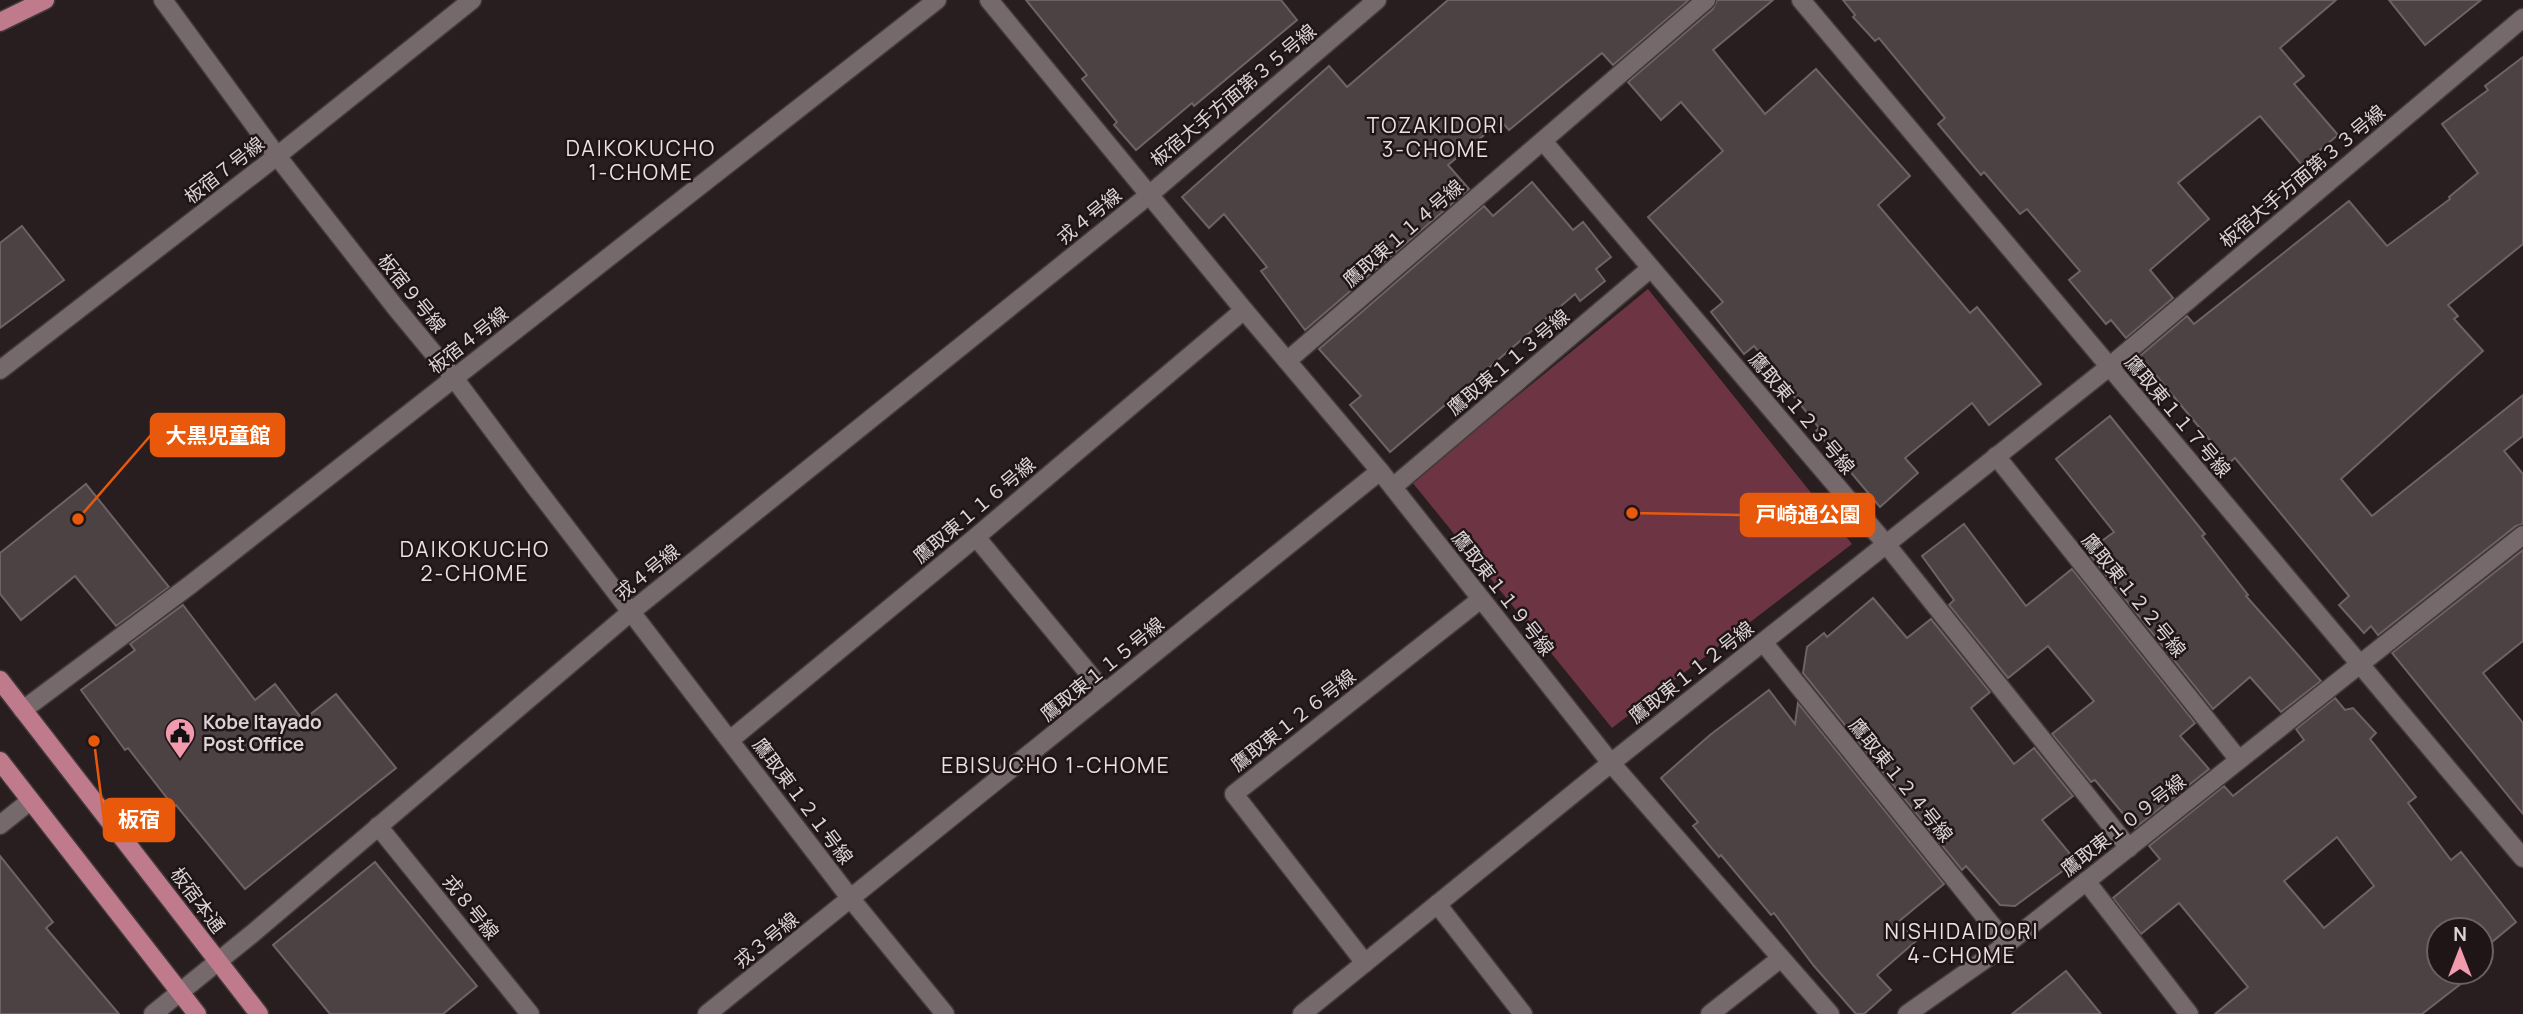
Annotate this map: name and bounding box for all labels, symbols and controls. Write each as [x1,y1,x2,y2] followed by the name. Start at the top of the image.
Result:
[1145,18,1321,172] street label: 板宿大手方面第３５号線
[2214,99,2390,253] street label: 板宿大手方面第３３号線
[1367,111,1505,163] district label: TOZAKIDORI 3-CHOME
[179,131,269,209] street label: 板宿７号線
[566,134,716,186] district label: DAIKOKUCHO 1-CHOME
[1337,173,1469,293] street label: 鷹取東１１４号線
[1051,182,1127,250] street label: 戎４号線
[372,248,452,338] street label: 板宿９号線
[423,301,513,379] street label: 板宿４号線
[1441,303,1575,421] street label: 鷹取東１１３号線
[1743,346,1861,480] street label: 鷹取東１２３号線
[2119,349,2237,483] street label: 鷹取東１１７号線
[151,414,284,456] callout: 大黒児童館
[166,421,271,449] text: 大黒児童館
[907,451,1041,569] street label: 鷹取東１１６号線
[1741,494,1874,536] callout: 戸崎通公園
[1756,500,1861,528] text: 戸崎通公園
[1446,525,1560,661] street label: 鷹取東１１９号線
[2076,528,2192,662] street label: 鷹取東１２２号線
[400,535,550,587] district label: DAIKOKUCHO 2-CHOME
[609,538,685,606] street label: 戎４号線
[1035,611,1169,727] street label: 鷹取東１１５号線
[1623,615,1759,729] street label: 鷹取東１１２号線
[1225,663,1361,777] street label: 鷹取東１２６号線
[203,709,322,757] place label: Kobe Itayado Post Office
[1843,713,1959,847] street label: 鷹取東１２４号線
[163,716,197,760] public building icon: Kobe Itayado Post Office
[747,732,859,870] street label: 鷹取東１２１号線
[941,751,1171,779] district label: EBISUCHO 1-CHOME
[2055,768,2191,882] street label: 鷹取東１０９号線
[104,799,174,841] callout: 板宿
[118,805,160,833] text: 板宿
[165,862,231,938] street label: 板宿本通
[437,869,505,945] street label: 戎８号線
[728,906,804,974] street label: 戎３号線
[2425,916,2495,986] north arrow
[1885,917,2039,969] district label: NISHIDAIDORI 4-CHOME
[2453,921,2467,947] text: N

